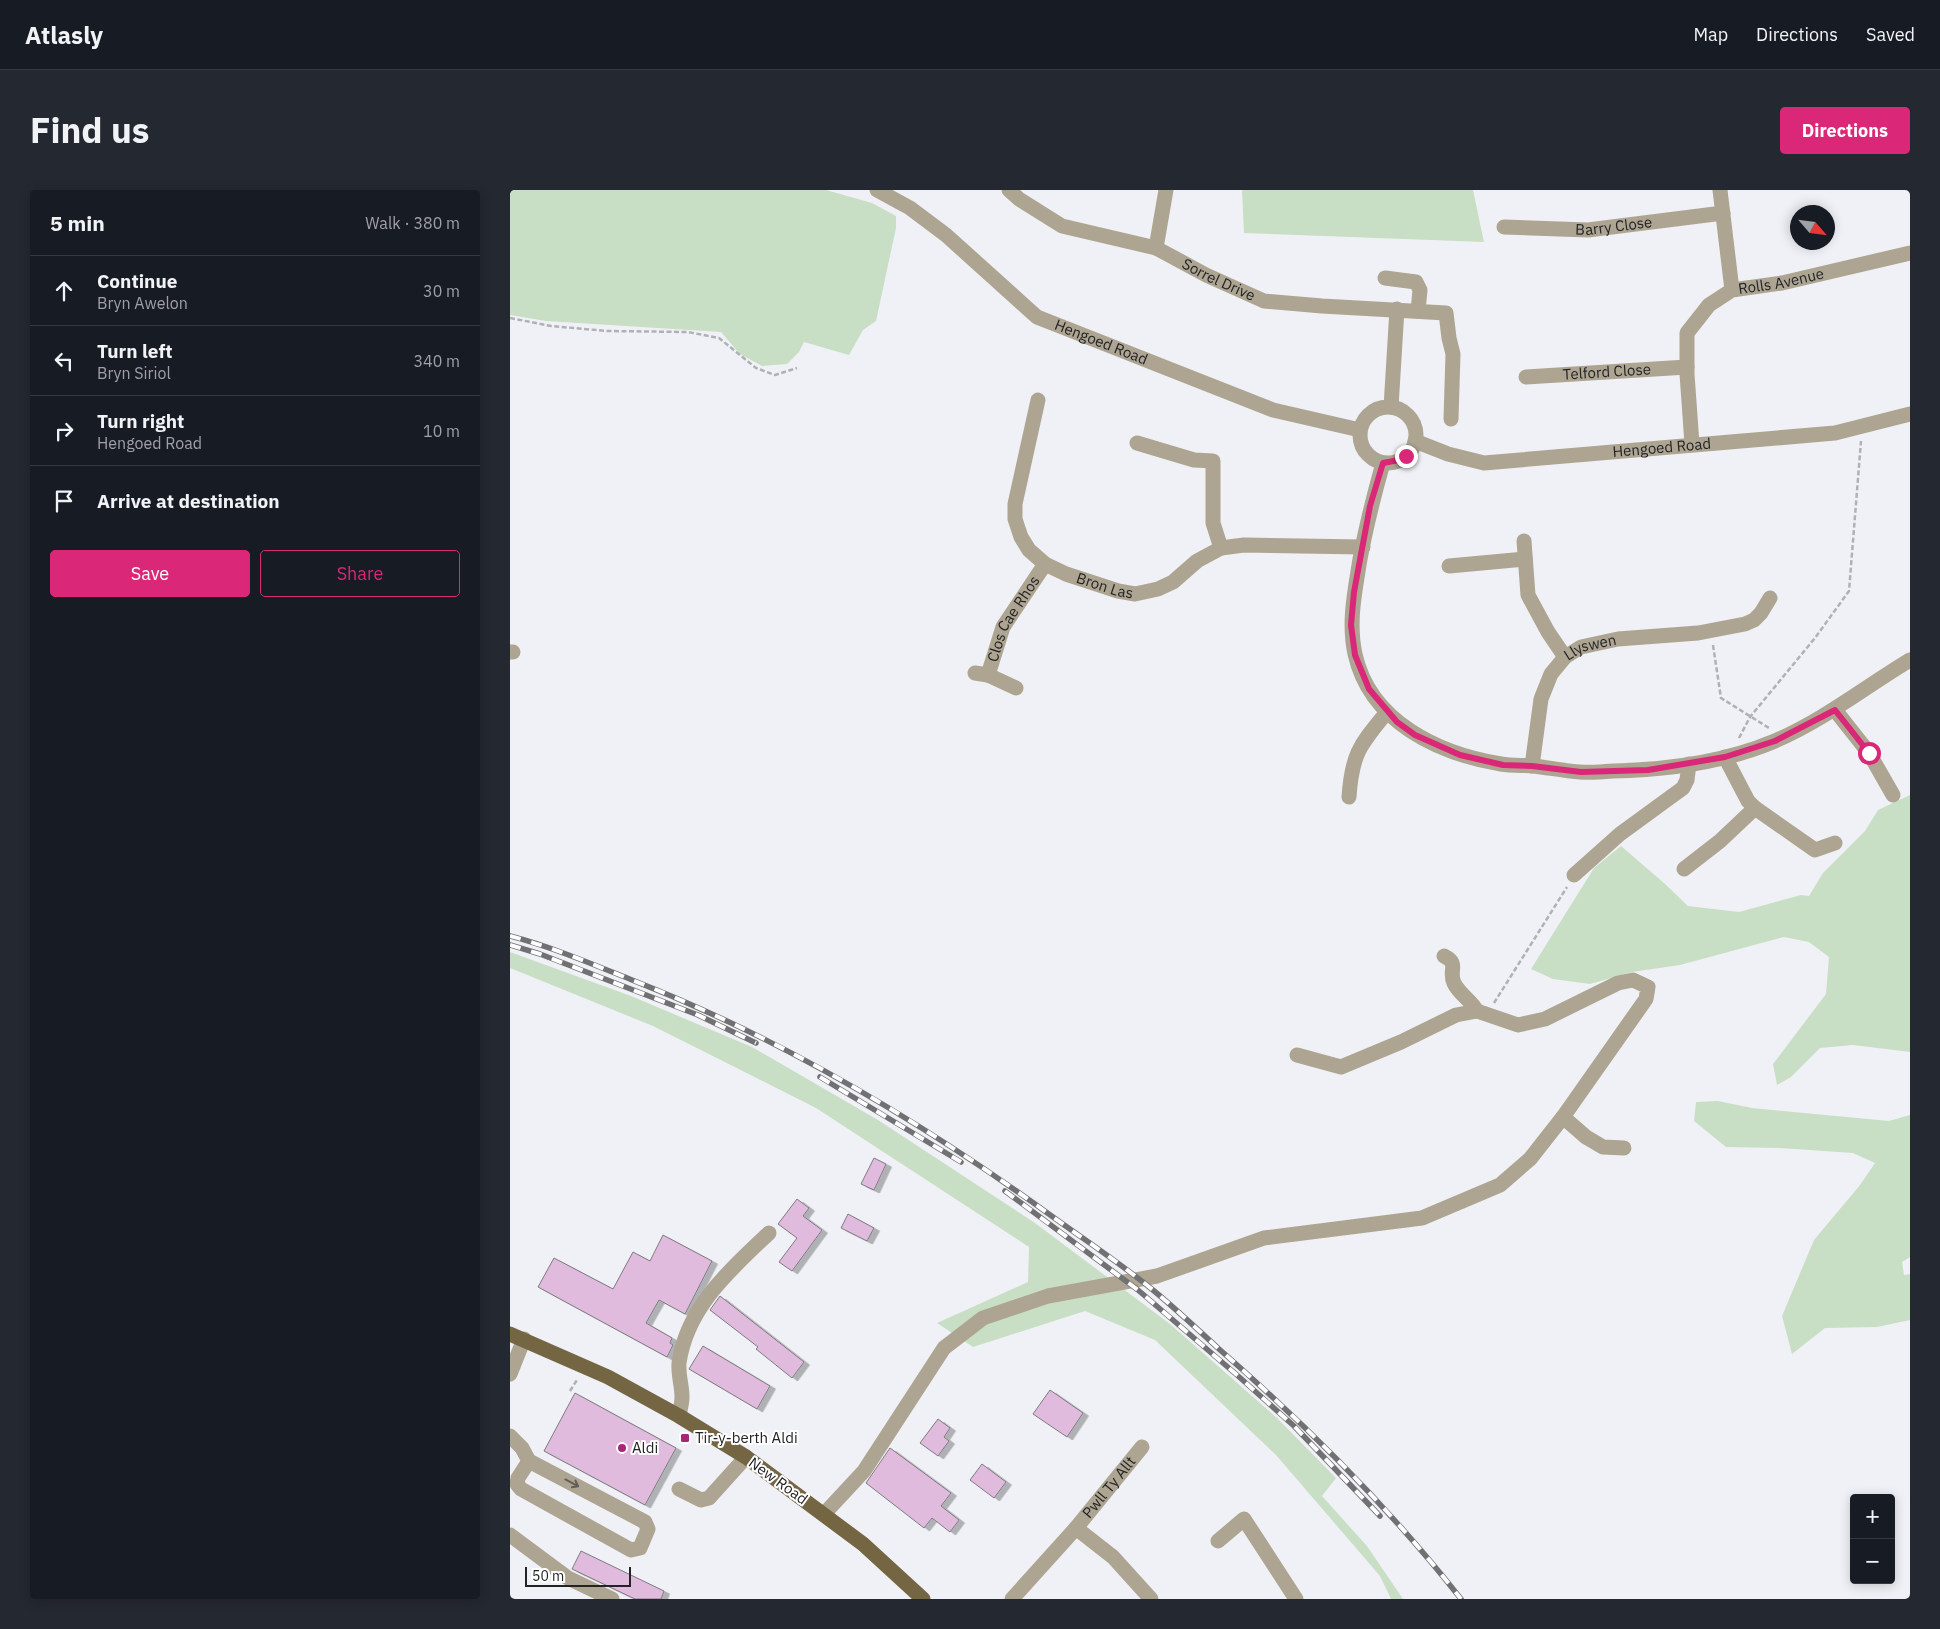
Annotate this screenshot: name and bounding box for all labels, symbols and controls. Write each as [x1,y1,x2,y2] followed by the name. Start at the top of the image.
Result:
[25,19,103,51] text: Atlasly
[1693,23,1728,46] text: Map
[1756,23,1838,46] text: Directions
[1866,23,1915,46] text: Saved
[30,107,149,153] text: Find us
[1780,107,1910,154] button: Directions
[1790,205,1835,250] north arrow
[50,209,105,237] text: 5 min
[1575,212,1653,239] street label: Barry Close
[365,213,460,233] text: Walk · 380 m
[1179,254,1258,305] street label: Sorrel Drive
[1737,264,1826,298] street label: Rolls Avenue
[97,269,177,293] text: Continue
[50,277,78,305] icon: ahead
[423,281,460,301] text: 30 m
[97,293,188,313] text: Bryn Awelon
[1052,315,1151,369] street label: Hengoed Road
[97,339,173,363] text: Turn left
[50,347,78,375] icon: left
[413,351,460,371] text: 340 m
[1562,359,1651,384] street label: Telford Close
[97,363,171,383] text: Bryn Siriol
[97,409,184,433] text: Turn right
[50,417,78,445] icon: right
[423,421,460,441] text: 10 m
[97,433,202,453] text: Hengoed Road
[1612,434,1712,461] street label: Hengoed Road
[1395,445,1418,468] route end
[50,487,78,515] icon: arrive
[97,489,280,513] text: Arrive at destination
[50,550,250,597] button: Save
[260,550,460,597] button: Share
[1074,568,1135,603] street label: Bron Las
[983,572,1044,664] street label: Clos Cae Rhos
[1560,630,1618,664] street label: Llyswen
[1858,742,1881,765] route start
[695,1428,798,1447] place label: Tir-y-berth Aldi
[679,1432,691,1444] marker: Tir-y-berth Aldi
[632,1438,658,1457] place label: Aldi
[616,1442,628,1454] marker: Aldi
[1078,1452,1140,1522] street label: Pwll Ty Allt
[745,1453,812,1508] street label: New Road
[565,1479,579,1489] one-way arrow
[1850,1494,1895,1584] map controls
[1850,1494,1895,1539] button: +
[1850,1539,1895,1584] button: −
[525,1564,631,1587] scale bar
[532,1567,564,1585] text: 50 m

